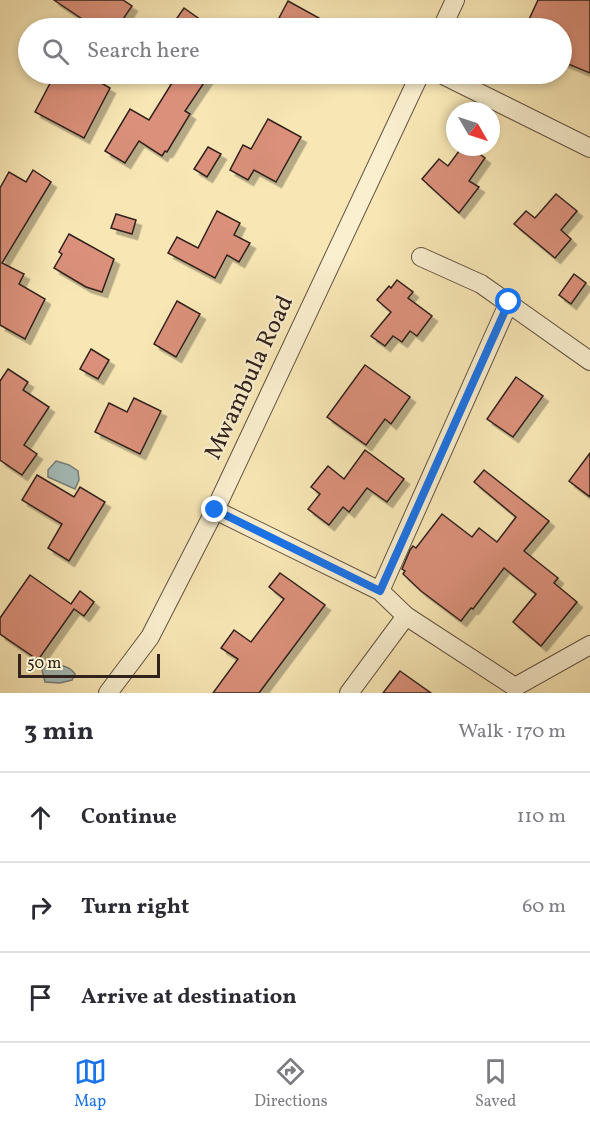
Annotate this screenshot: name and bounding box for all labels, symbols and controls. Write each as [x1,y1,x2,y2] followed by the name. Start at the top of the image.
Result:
[18,18,572,84] search box
[39,35,72,68] icon: search
[87,36,200,67] text: Search here
[446,102,500,156] north arrow
[495,288,521,314] route start
[197,290,303,466] street label: Mwambula Road
[201,496,227,522] route end
[18,651,160,678] scale bar
[27,653,61,675] text: 50 m
[24,714,94,750] text: 3 min
[458,718,566,746] text: Walk · 170 m
[24,801,57,834] icon: ahead
[81,802,177,833] text: Continue
[517,803,566,831] text: 110 m
[24,891,57,924] icon: right
[81,892,189,923] text: Turn right
[522,893,566,921] text: 60 m
[24,981,57,1014] icon: arrive
[81,982,297,1013] text: Arrive at destination
[74,1055,107,1113] tab: Map
[254,1055,328,1113] tab: Directions
[475,1055,516,1113] tab: Saved

